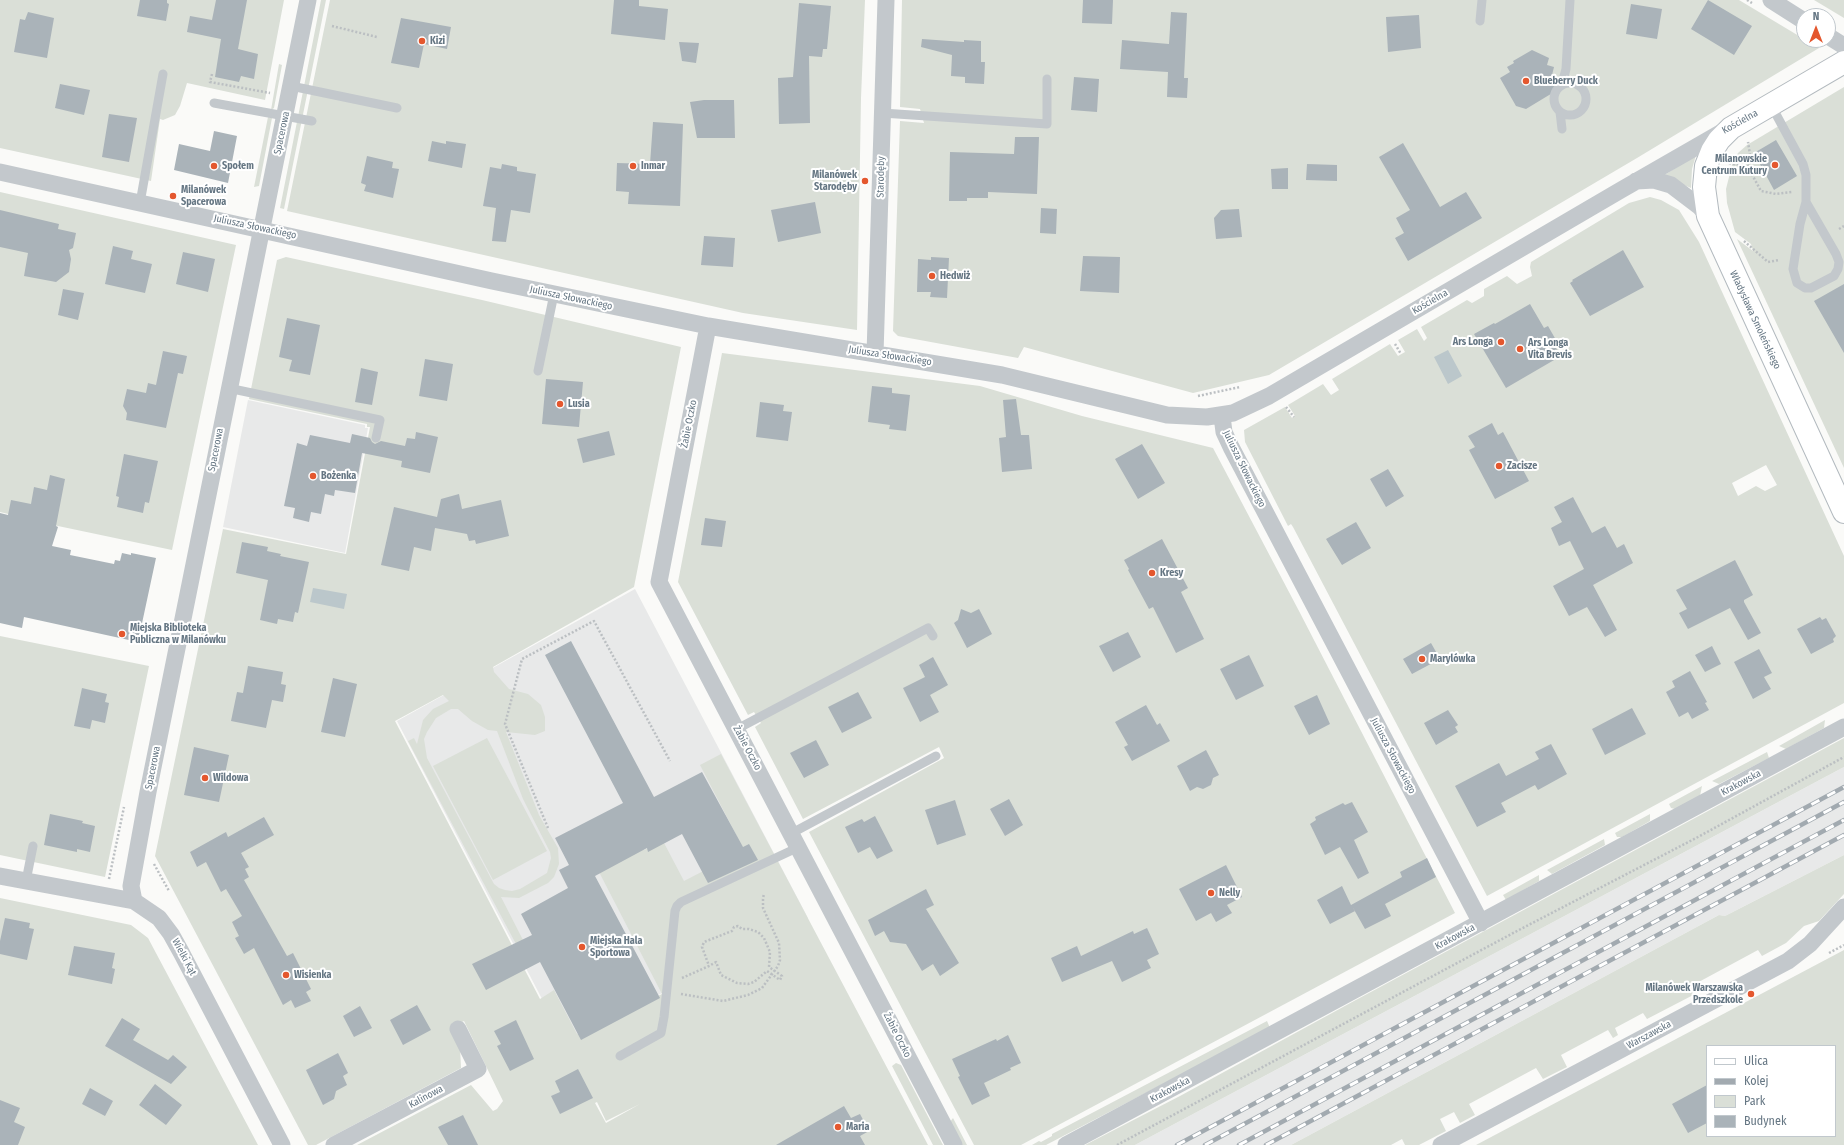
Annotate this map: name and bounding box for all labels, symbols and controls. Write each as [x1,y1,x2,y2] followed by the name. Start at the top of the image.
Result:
[1796,8,1836,48] north arrow
[1813,10,1819,23] text: N
[430,35,445,47] place label: Kizi
[417,36,427,46] marker: Kizi
[1534,75,1598,87] place label: Blueberry Duck
[1521,76,1531,86] marker: Blueberry Duck
[1720,107,1760,137] street label: Kościelna
[272,110,292,156] street label: Spacerowa
[1702,153,1767,176] place label: Milanowskie Centrum Kutury
[875,156,887,198] street label: Starodęby
[222,160,254,172] place label: Społem
[641,160,665,172] place label: Inmar
[1770,160,1780,170] marker: Milanowskie Centrum Kutury
[209,161,219,171] marker: Społem
[628,161,638,171] marker: Inmar
[812,169,857,192] place label: Milanówek Starodęby
[860,176,870,186] marker: Milanówek Starodęby
[181,184,226,208] place label: Milanówek Spacerowa
[168,191,178,201] marker: Milanówek Spacerowa
[213,212,297,242] street label: Juliusza Słowackiego
[1727,269,1783,371] street label: Władysława Smoleńskiego
[940,270,970,282] place label: Hedwiż
[927,271,937,281] marker: Hedwiż
[529,283,613,313] street label: Juliusza Słowackiego
[1410,287,1450,317] street label: Kościelna
[1453,336,1493,348] place label: Ars Longa
[1496,337,1506,347] marker: Ars Longa
[1528,337,1572,360] place label: Ars Longa Vita Brevis
[847,343,933,369] street label: Juliusza Słowackiego
[1515,344,1525,354] marker: Ars Longa Vita Brevis
[568,398,590,410] place label: Lusia
[555,399,565,409] marker: Lusia
[678,399,700,449] street label: Żabie Oczko
[206,427,226,473] street label: Spacerowa
[1220,429,1268,509] street label: Juliusza Słowackiego
[1507,460,1537,472] place label: Zacisze
[1494,461,1504,471] marker: Zacisze
[321,470,356,482] place label: Bożenka
[308,471,318,481] marker: Bożenka
[1160,567,1183,579] place label: Kresy
[1147,568,1157,578] marker: Kresy
[130,622,226,646] place label: Miejska Biblioteka Publiczna w Milanówku
[117,629,127,639] marker: Miejska Biblioteka Publiczna w Milanówku
[1430,653,1475,665] place label: Marylówka
[1417,654,1427,664] marker: Marylówka
[1368,716,1418,796] street label: Juliusza Słowackiego
[730,724,764,772] street label: Żabie Oczko
[143,745,163,791] street label: Spacerowa
[1719,768,1763,798] street label: Krakowska
[213,772,248,784] place label: Wildowa
[200,773,210,783] marker: Wildowa
[1219,887,1240,899] place label: Nelly
[1206,888,1216,898] marker: Nelly
[1433,922,1477,952] street label: Krakowska
[590,935,642,958] place label: Miejska Hala Sportowa
[169,936,199,978] street label: Wielki Kąt
[577,942,587,952] marker: Miejska Hala Sportowa
[294,969,331,981] place label: Wisienka
[281,970,291,980] marker: Wisienka
[1645,982,1743,1006] place label: Milanówek Warszawska Przedszkole
[1746,989,1756,999] marker: Milanówek Warszawska Przedszkole
[881,1010,913,1060] street label: Żabie Oczko
[1625,1018,1673,1052] street label: Warszawska
[1706,1045,1836,1137] legend
[1744,1054,1768,1068] text: Ulica
[1744,1074,1769,1088] text: Kolej
[1148,1075,1192,1105] street label: Krakowska
[407,1083,445,1111] street label: Kalinowa
[1744,1094,1765,1108] text: Park
[1744,1114,1786,1128] text: Budynek
[846,1121,869,1133] place label: Maria
[833,1122,843,1132] marker: Maria

